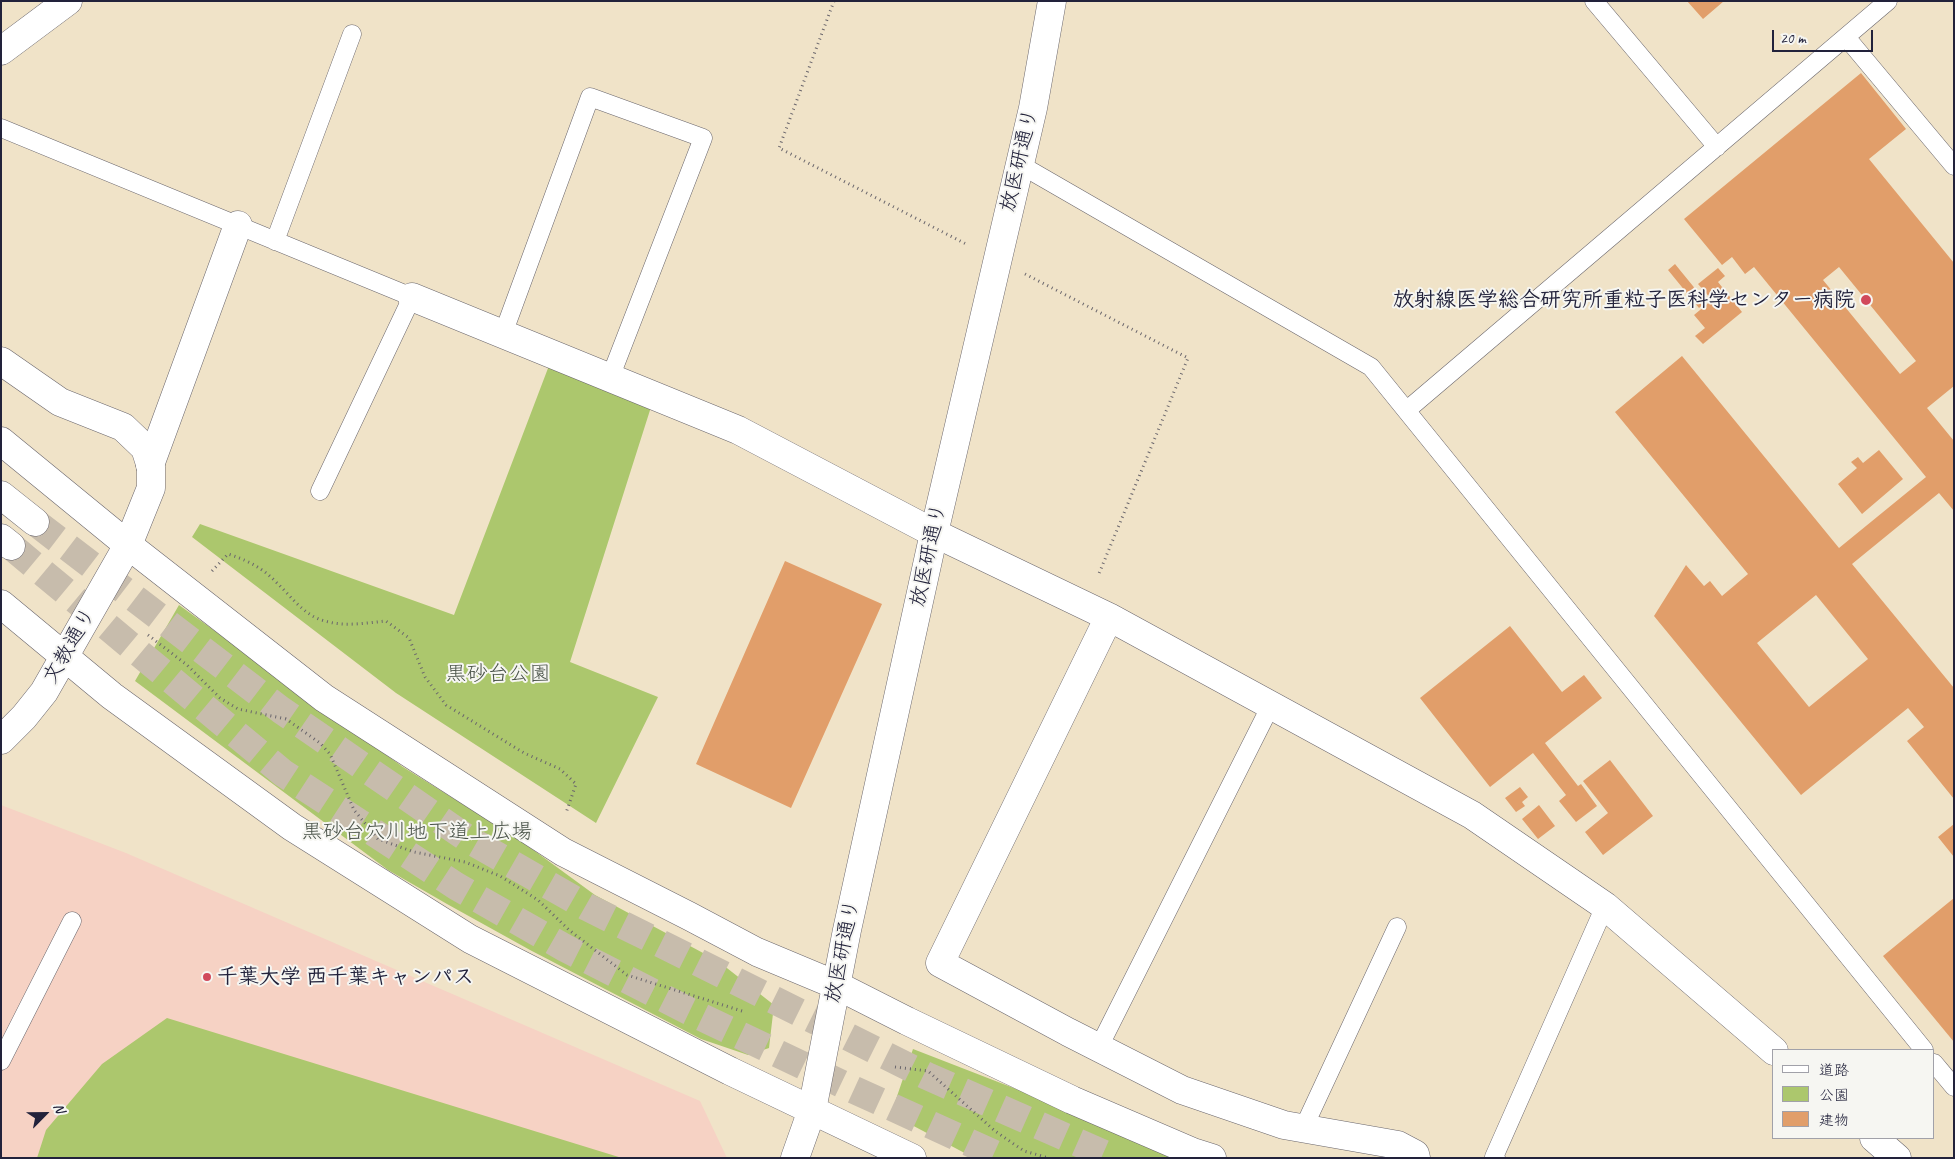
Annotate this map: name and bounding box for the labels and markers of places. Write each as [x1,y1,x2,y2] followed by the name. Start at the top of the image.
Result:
[1393,287,1855,313] place label: 放射線医学総合研究所重粒子医科学センター病院
[1859,293,1873,307] marker: 放射線医学総合研究所重粒子医科学センター病院
[217,964,474,990] place label: 千葉大学 西千葉キャンパス
[201,971,213,983] marker: 千葉大学 西千葉キャンパス

